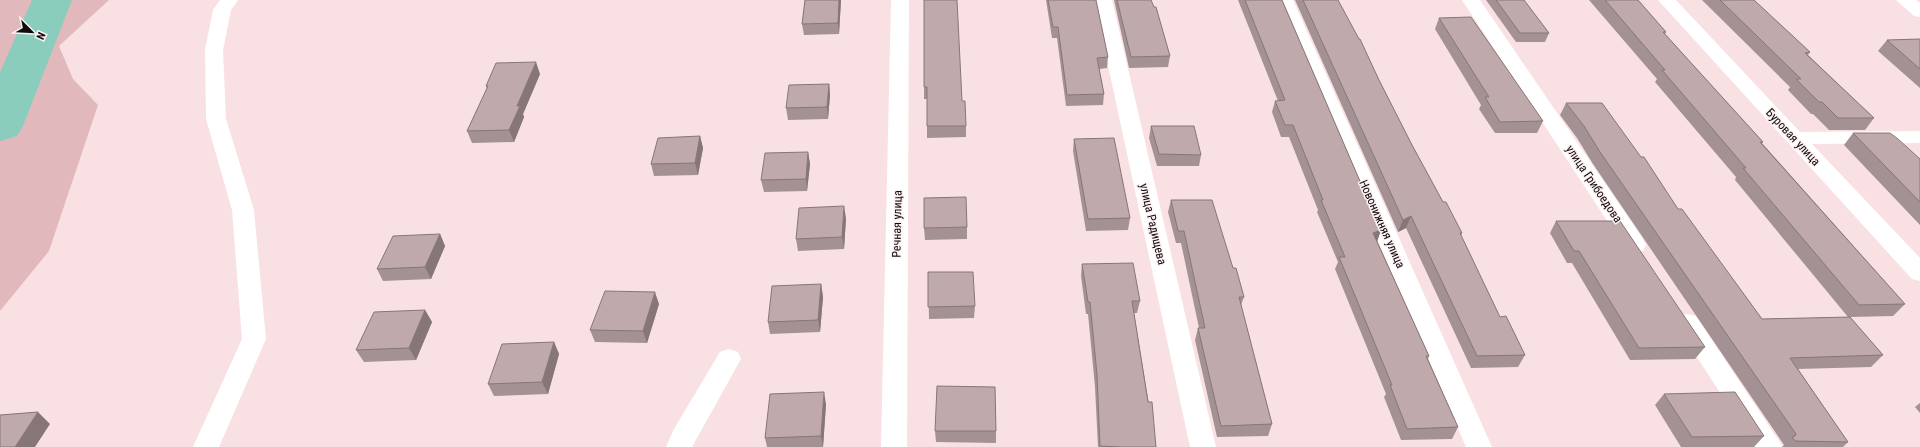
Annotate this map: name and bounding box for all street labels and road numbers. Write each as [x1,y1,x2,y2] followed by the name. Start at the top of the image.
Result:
[1763,106,1823,169] street label: Буровая улица
[1563,143,1625,226] street label: улица Грибоедова
[1356,178,1408,271] street label: Новонижняя улица
[1137,182,1169,266] street label: улица Радищева
[889,190,905,258] street label: Речная улица

